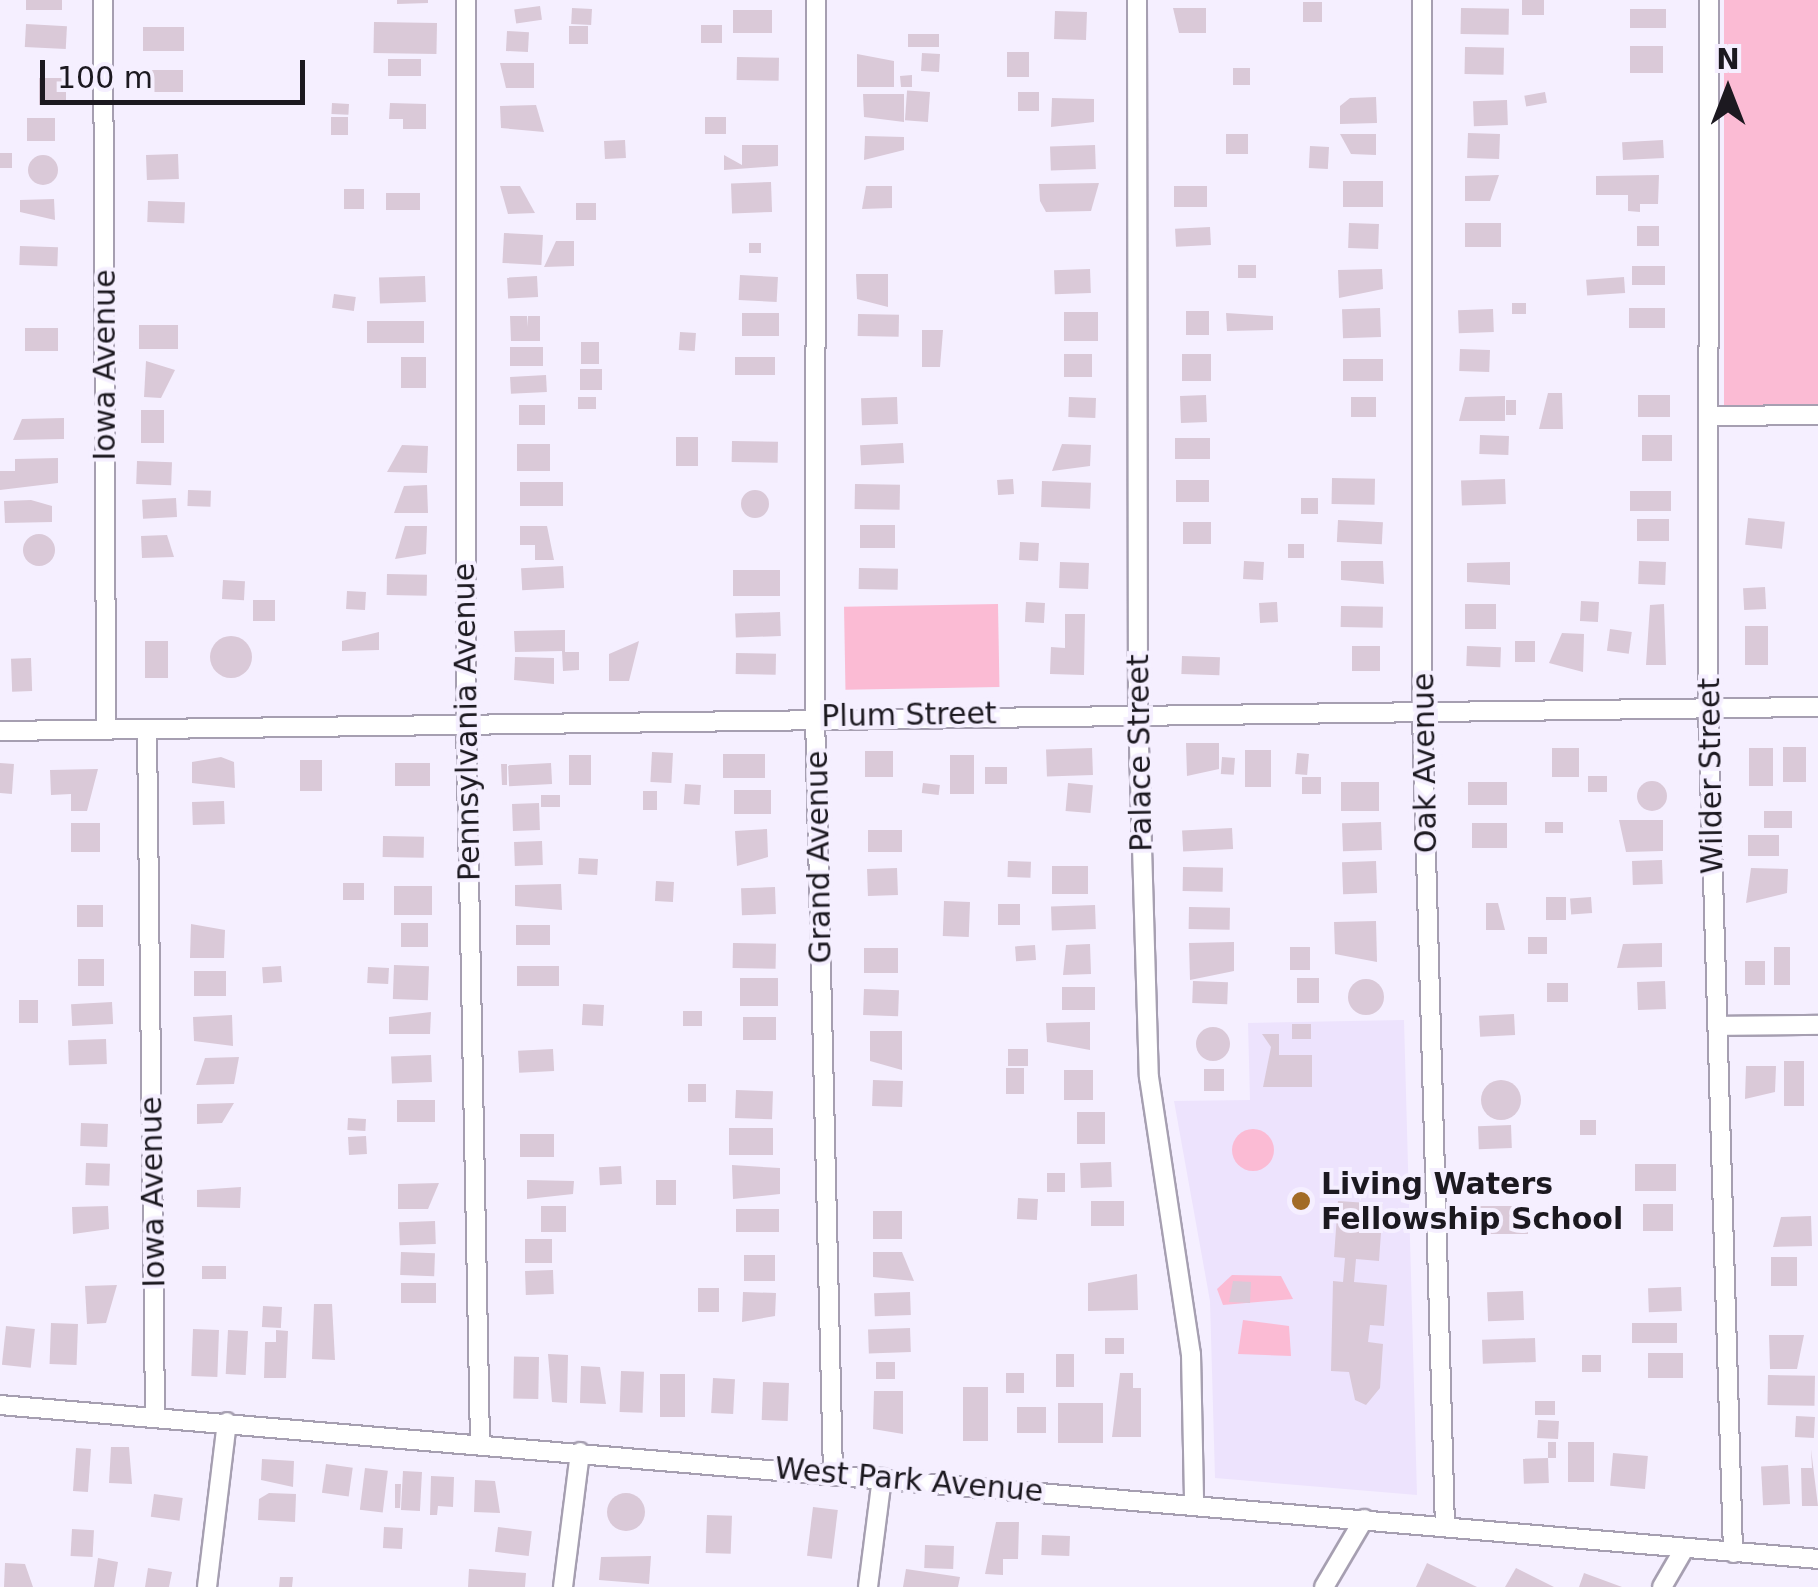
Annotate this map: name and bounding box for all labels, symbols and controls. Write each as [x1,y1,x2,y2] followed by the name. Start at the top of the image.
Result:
[45,40,310,102] scale bar
[1678,40,1778,140] north arrow
[1716,43,1740,76] text: N
[57,60,153,95] text: 100 m
[87,269,123,461] street label: Iowa Avenue
[446,563,488,881] street label: Pennsylvania Avenue
[1120,654,1160,852] street label: Palace Street
[1405,673,1445,853] street label: Oak Avenue
[1691,678,1731,874] street label: Wilder Street
[821,695,997,735] street label: Plum Street
[799,750,839,964] street label: Grand Avenue
[133,1096,173,1288] street label: Iowa Avenue
[1321,1166,1623,1236] place label: Living Waters Fellowship School
[1290,1190,1312,1212] marker: Living Waters Fellowship School
[773,1450,1045,1510] street label: West Park Avenue

